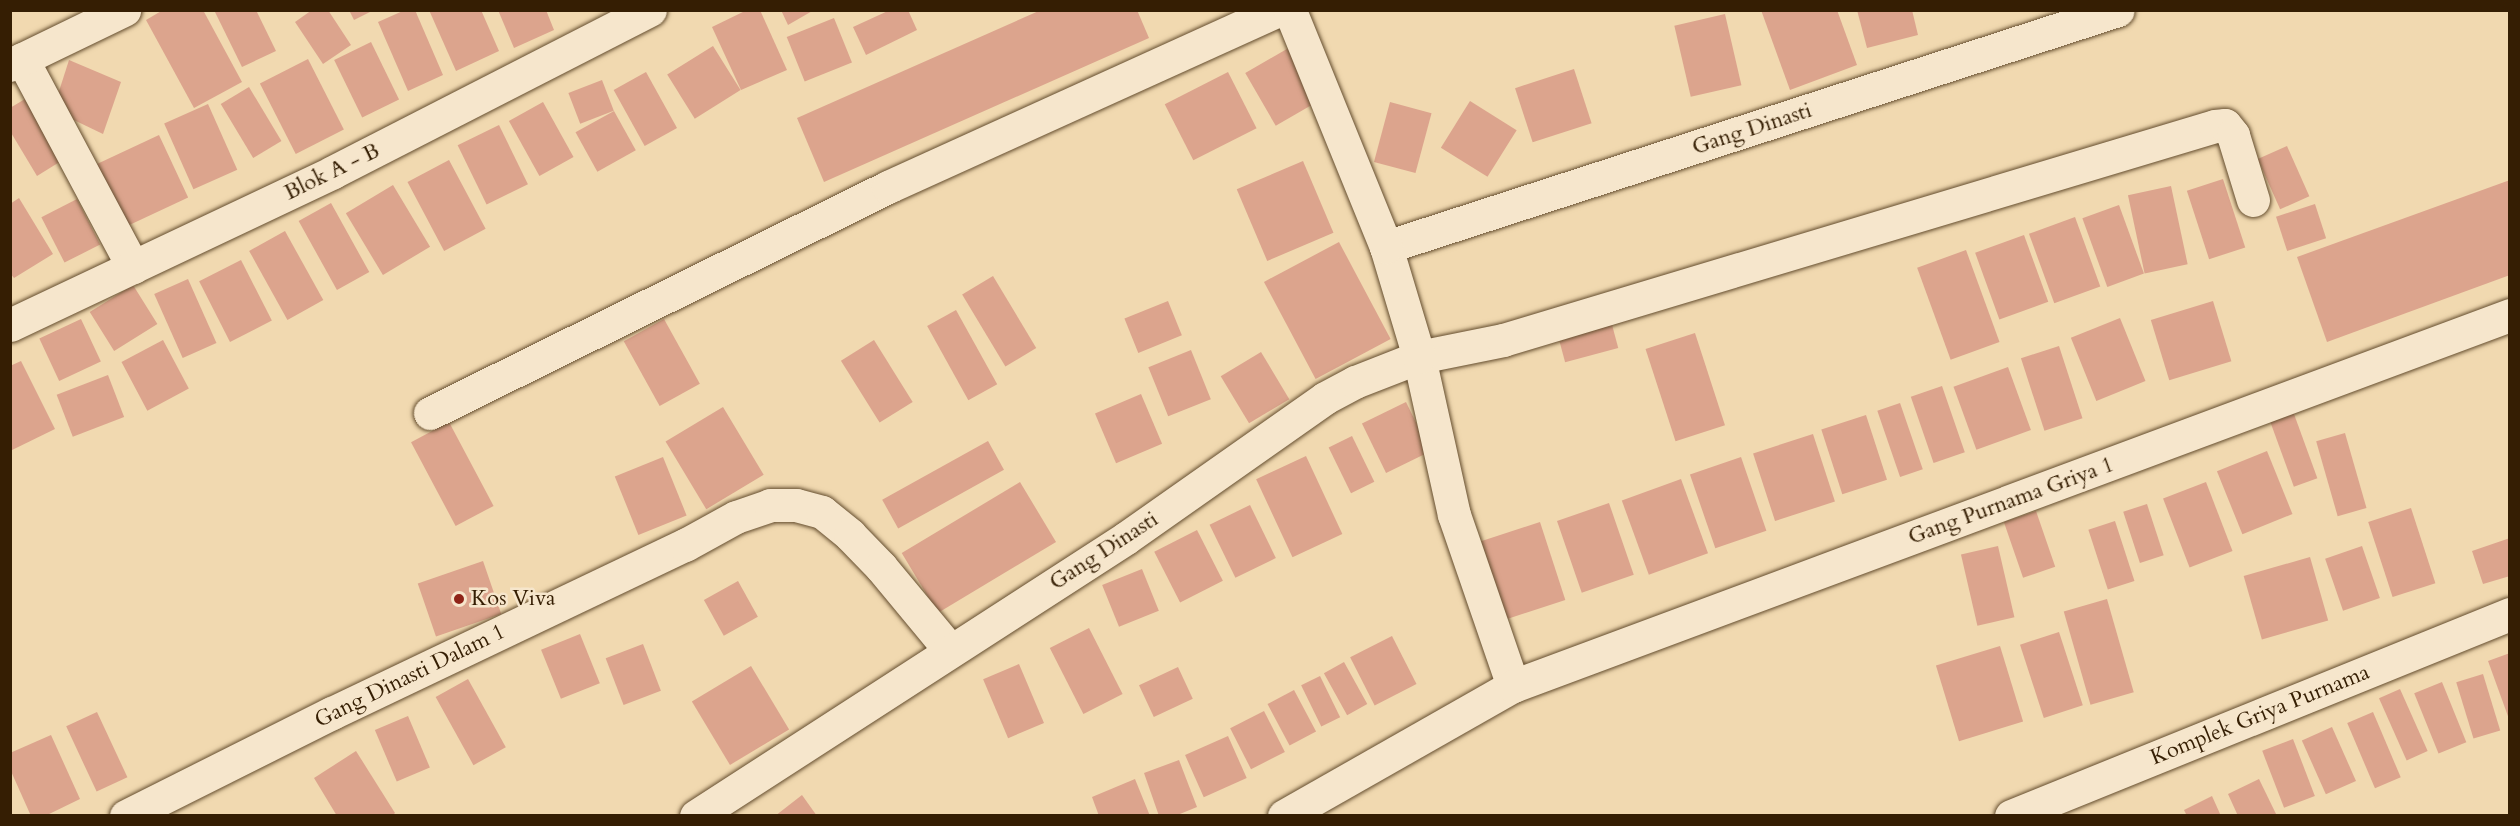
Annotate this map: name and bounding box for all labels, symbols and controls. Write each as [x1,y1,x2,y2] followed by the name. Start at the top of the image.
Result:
[1689,97,1815,161] street label: Gang Dinasti
[280,138,384,206] street label: Blok A - B
[1905,452,2117,550] street label: Gang Purnama Griya 1
[1045,506,1163,596] street label: Gang Dinasti
[471,586,556,612] place label: Kos Viva
[452,592,466,606] marker: Kos Viva
[311,618,509,734] street label: Gang Dinasti Dalam 1
[2147,659,2373,771] street label: Komplek Griya Purnama

